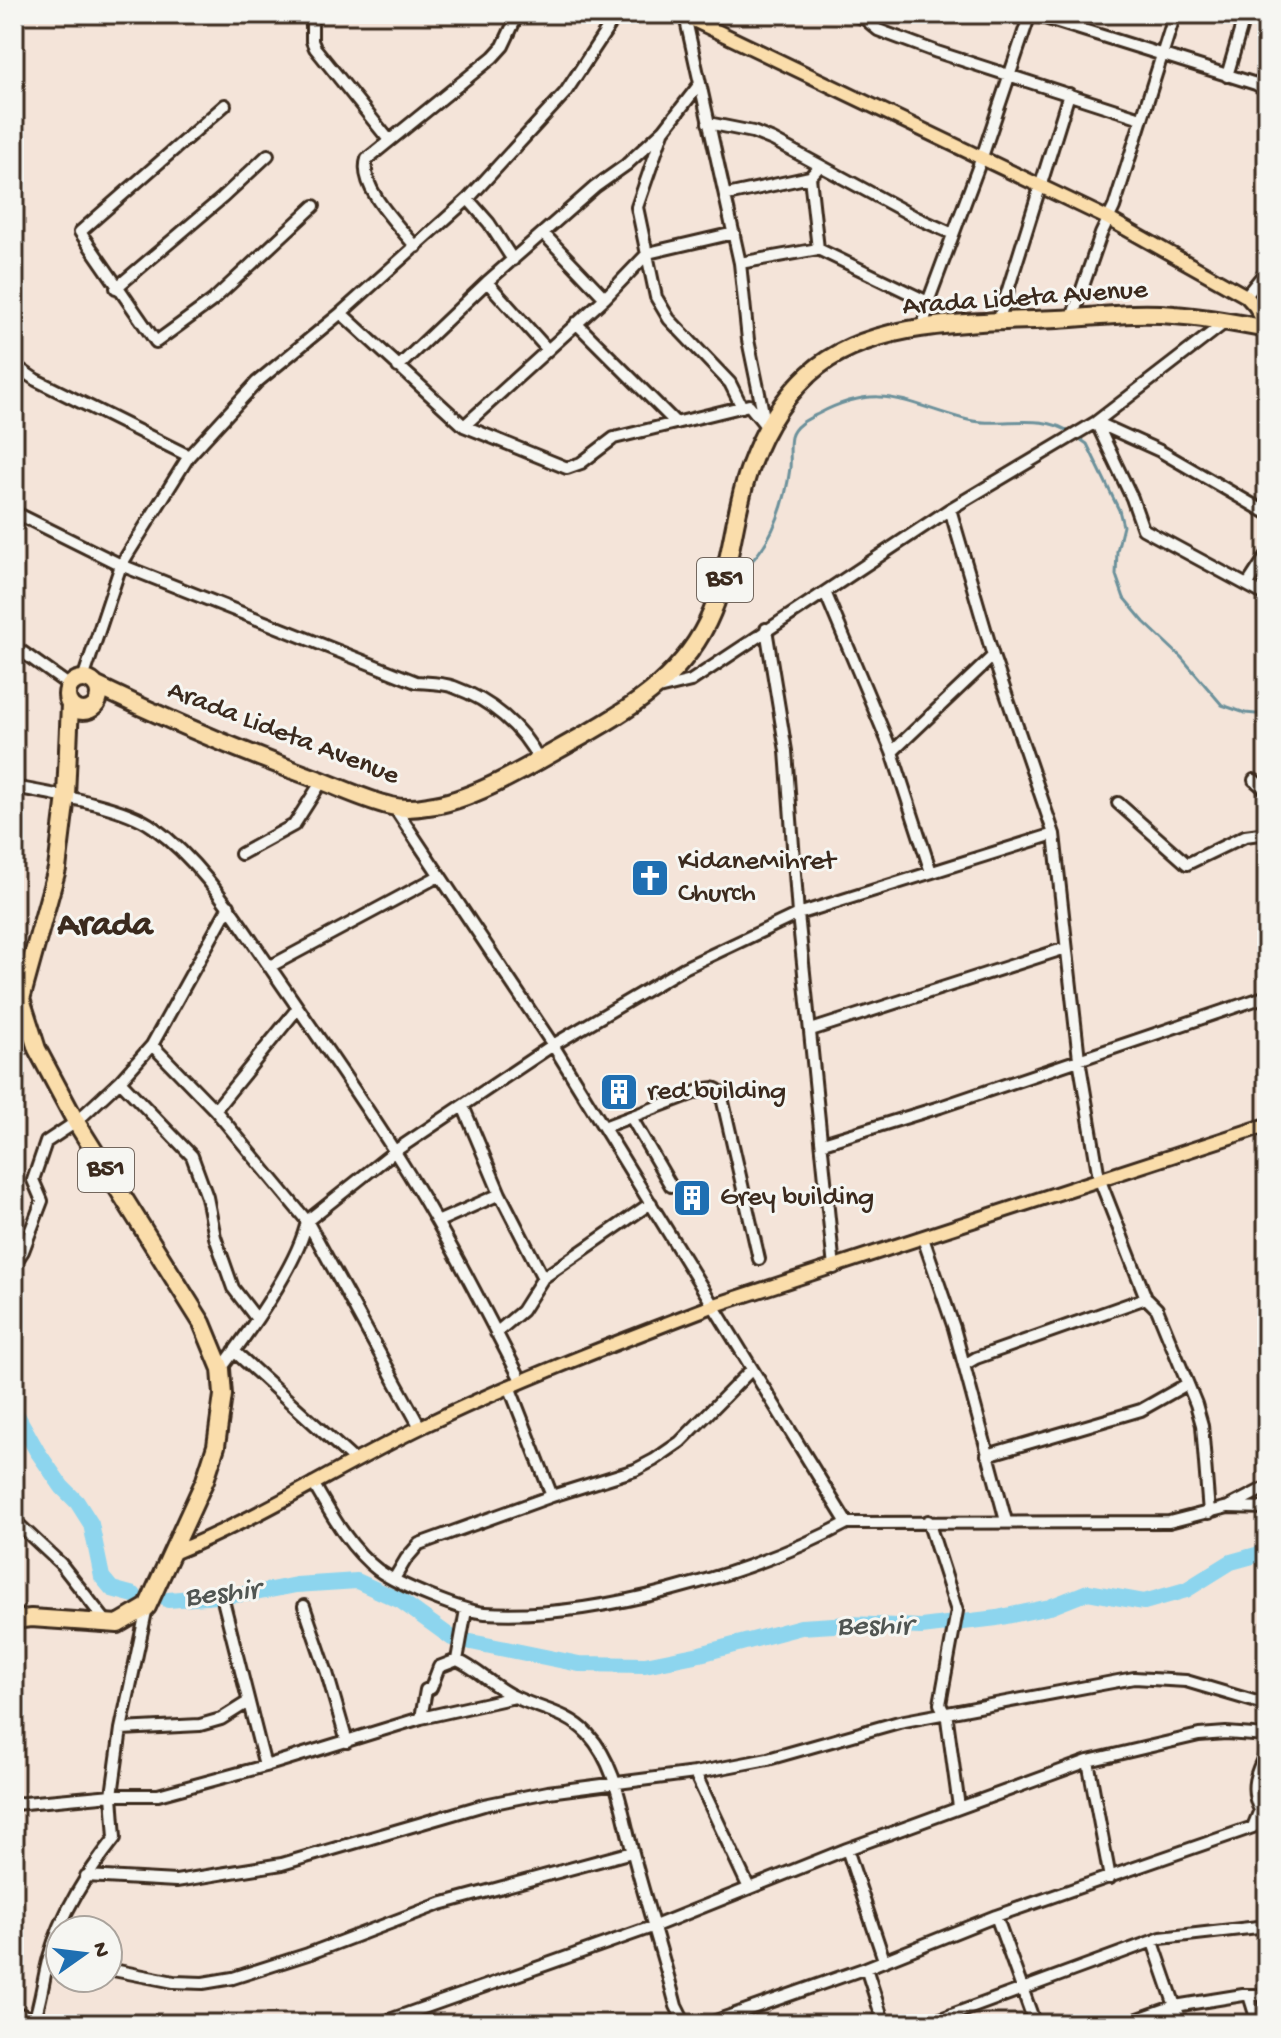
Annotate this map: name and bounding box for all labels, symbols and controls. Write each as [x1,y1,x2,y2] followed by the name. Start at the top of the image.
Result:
[901,274,1149,324] street label: Arada Lideta Avenue
[697,558,753,602] road number: B51
[162,675,404,794] street label: Arada Lideta Avenue
[678,846,838,911] place label: KidaneMihret Church
[629,857,671,899] church icon: KidaneMihret Church
[56,905,155,948] district label: Arada
[598,1071,640,1113] building icon: red building
[647,1076,786,1109] place label: red building
[78,1148,134,1192] road number: B51
[671,1177,713,1219] building icon: Grey building
[720,1182,874,1215] place label: Grey building
[183,1573,267,1616] water label: Beshir
[836,1610,917,1645] water label: Beshir
[44,1914,124,1994] north arrow
[85,1940,114,1960] text: N

